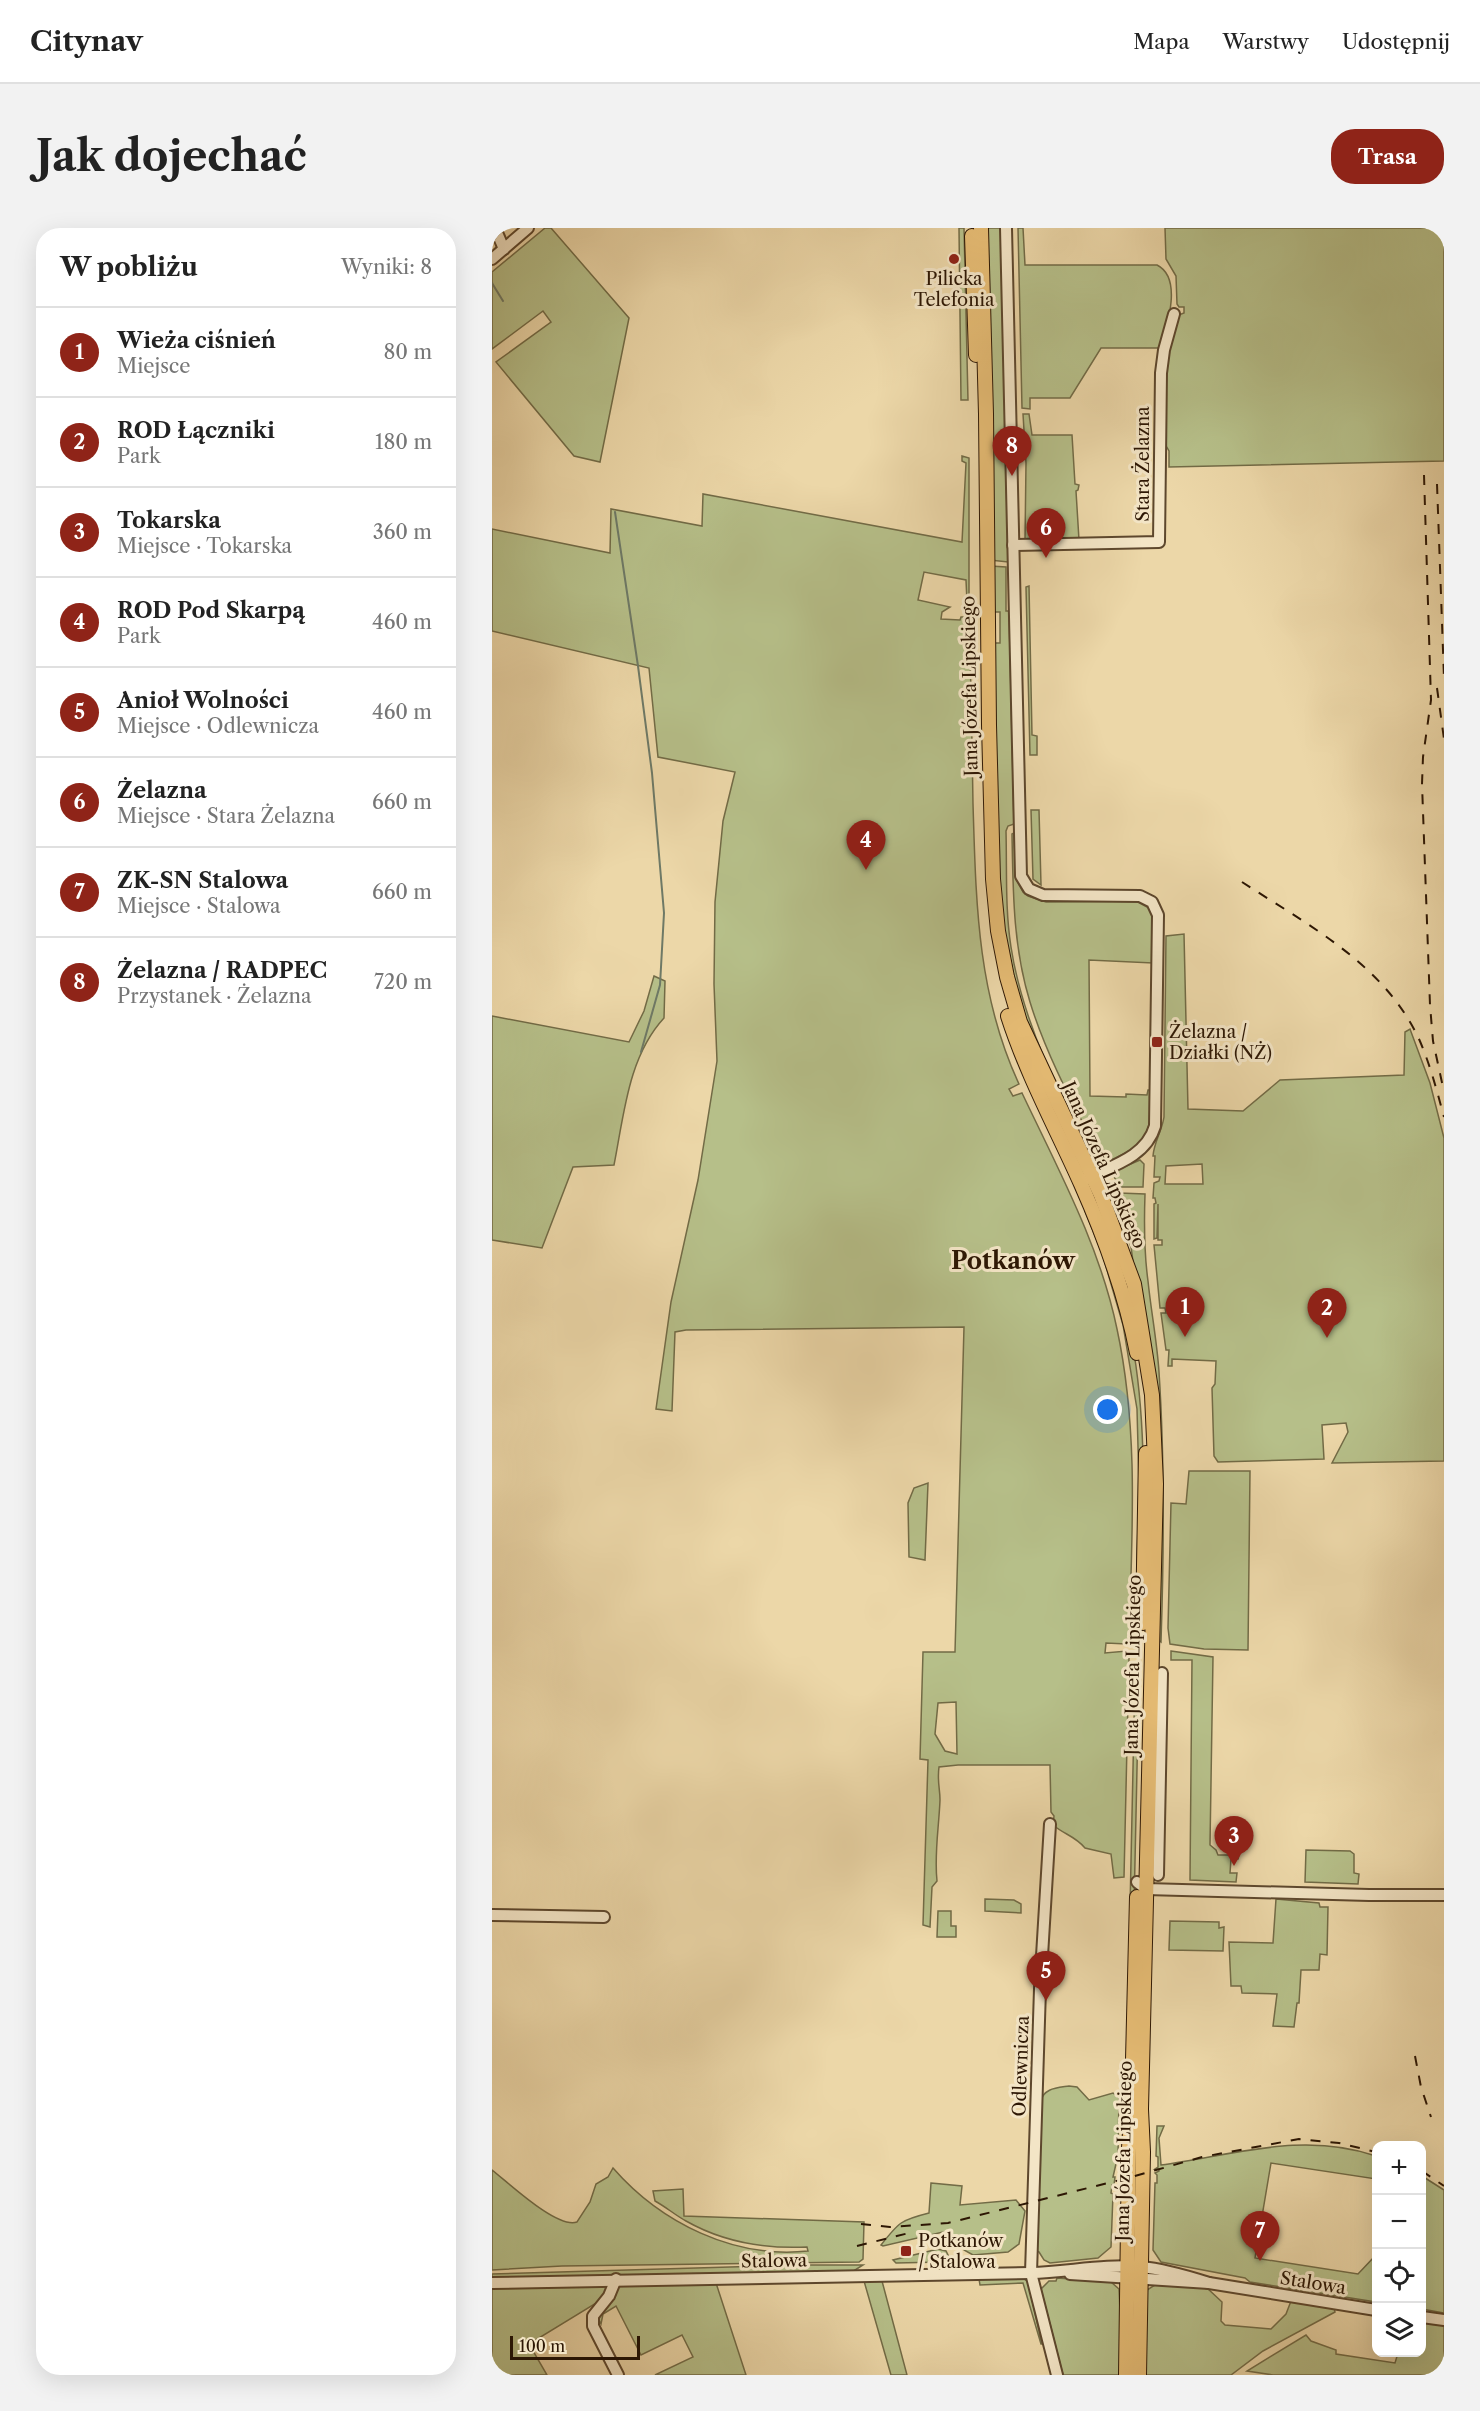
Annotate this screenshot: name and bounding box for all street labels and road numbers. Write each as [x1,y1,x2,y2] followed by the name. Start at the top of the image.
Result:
[1131,406,1154,522] street label: Stara Żelazna
[957,596,983,779] street label: Jana Józefa Lipskiego
[1056,1075,1151,1252] street label: Jana Józefa Lipskiego
[1120,1575,1146,1758] street label: Jana Józefa Lipskiego
[1008,2015,1034,2117] street label: Odlewnicza
[1111,2061,1137,2244] street label: Jana Józefa Lipskiego
[741,2249,808,2273] street label: Stalowa
[1278,2267,1348,2299] street label: Stalowa

